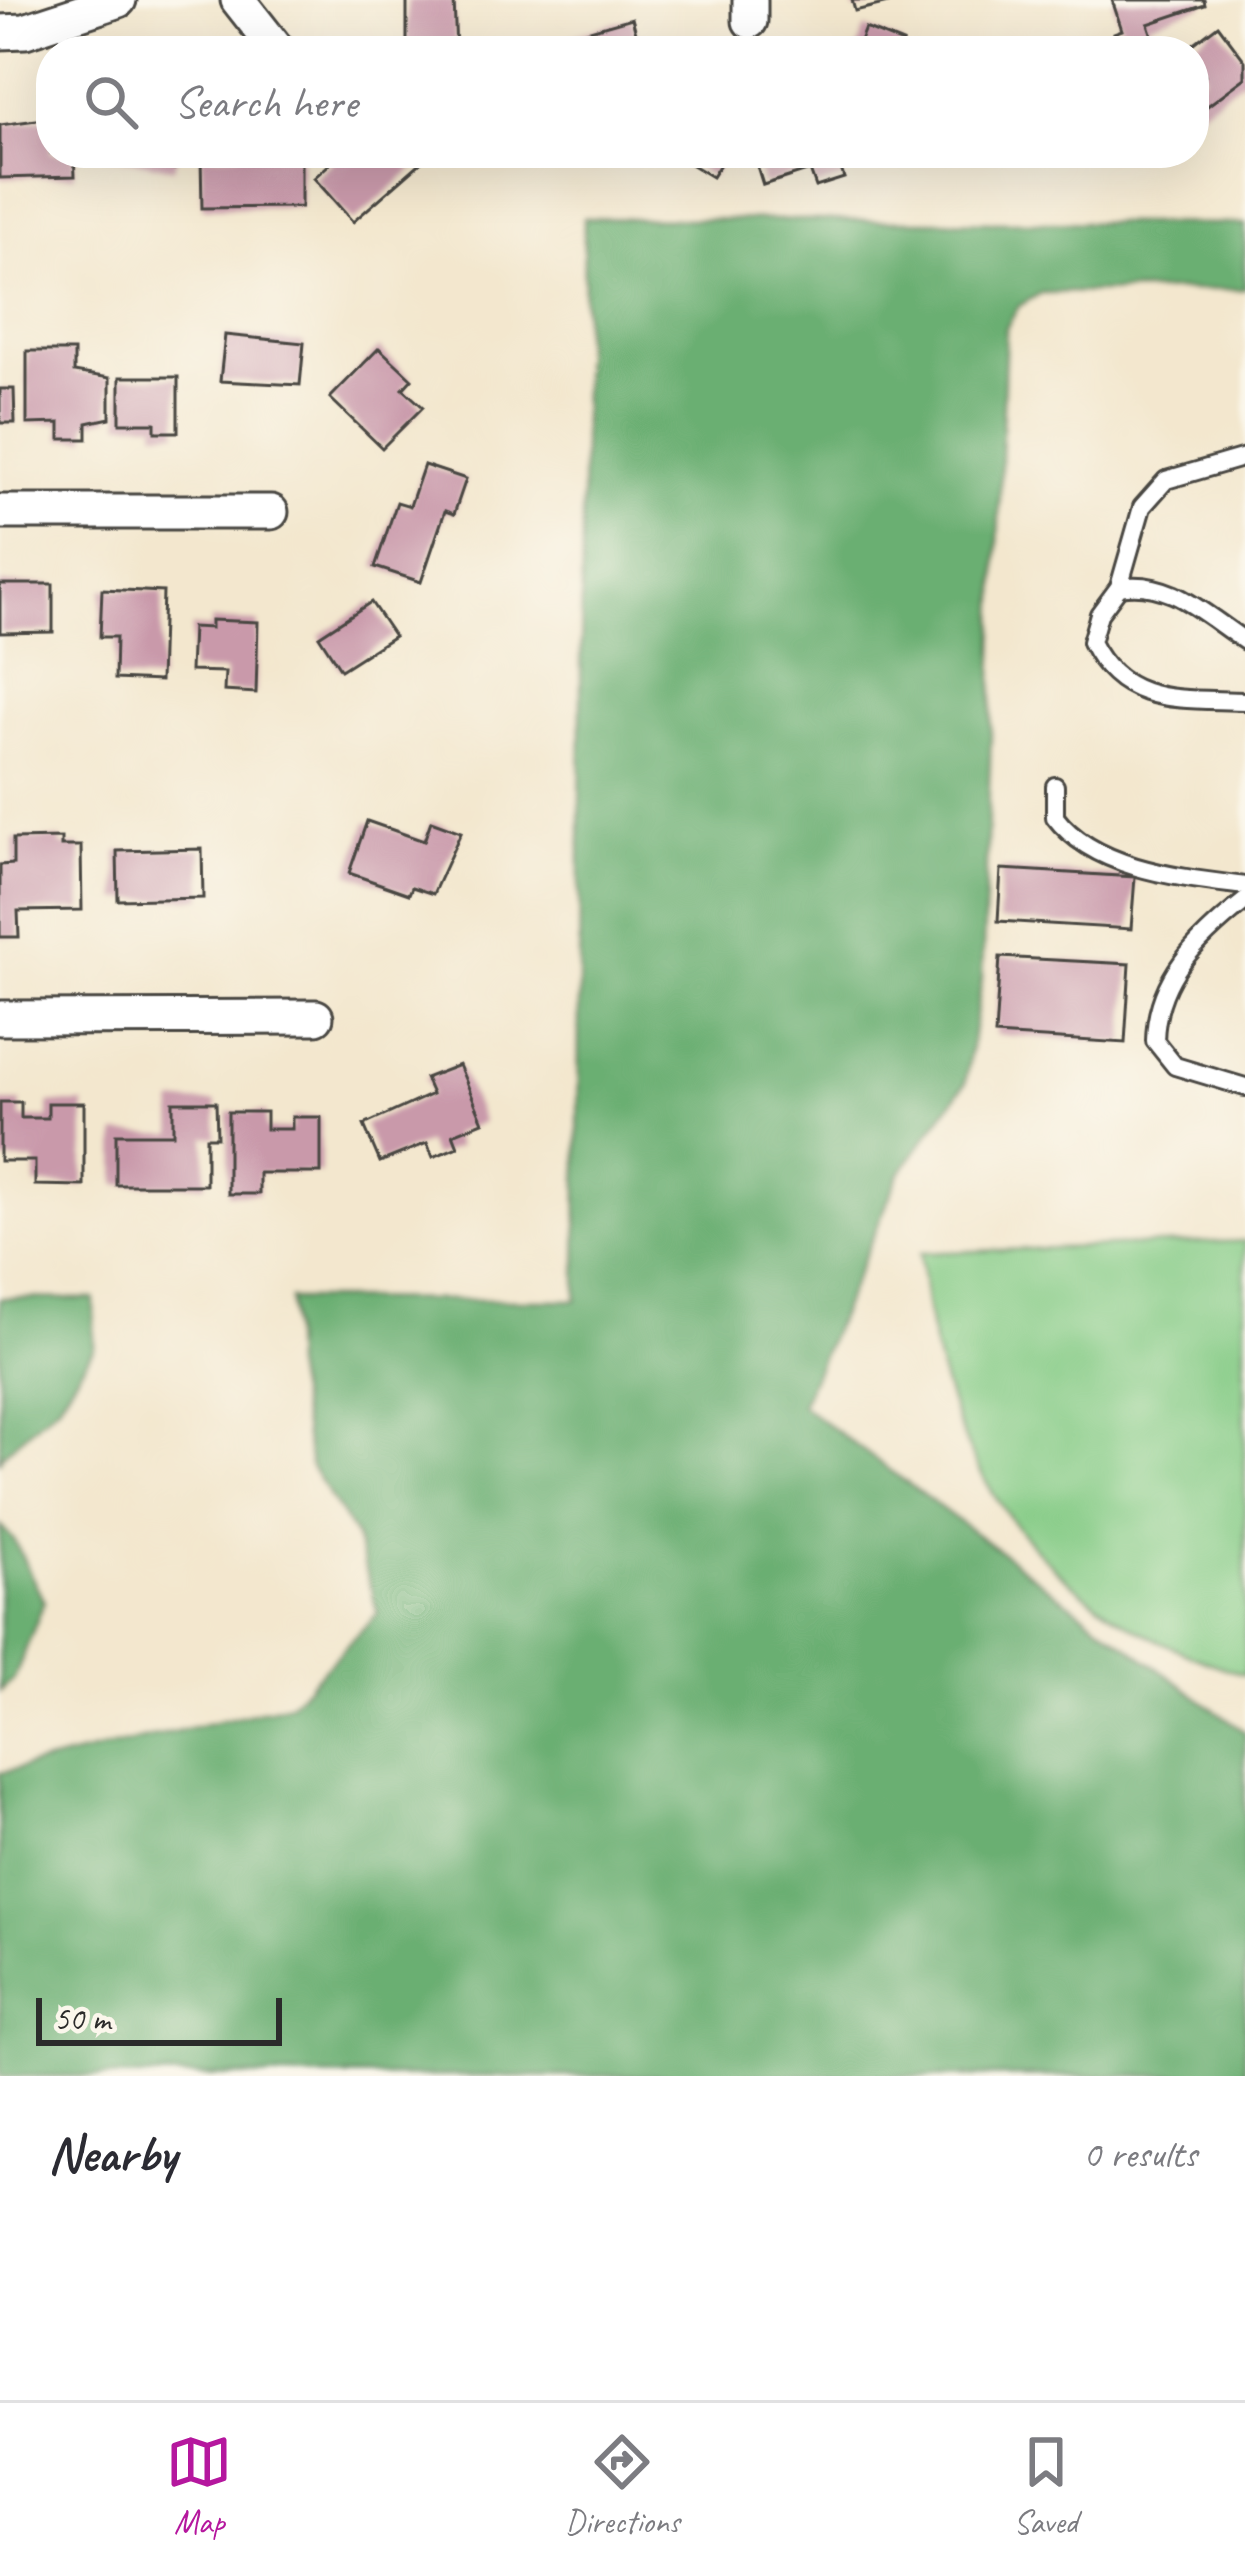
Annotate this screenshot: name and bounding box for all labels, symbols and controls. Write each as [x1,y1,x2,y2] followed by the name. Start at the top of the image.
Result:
[36,36,1209,168] search box
[78,69,144,135] icon: search
[174,74,357,131] text: Search here
[36,1992,282,2045] scale bar
[54,1998,110,2040] text: 50 m
[48,2122,176,2186] text: Nearby
[1083,2130,1197,2179] text: 0 results
[166,2429,232,2543] tab: Map
[565,2429,680,2543] tab: Directions
[1013,2429,1079,2543] tab: Saved

